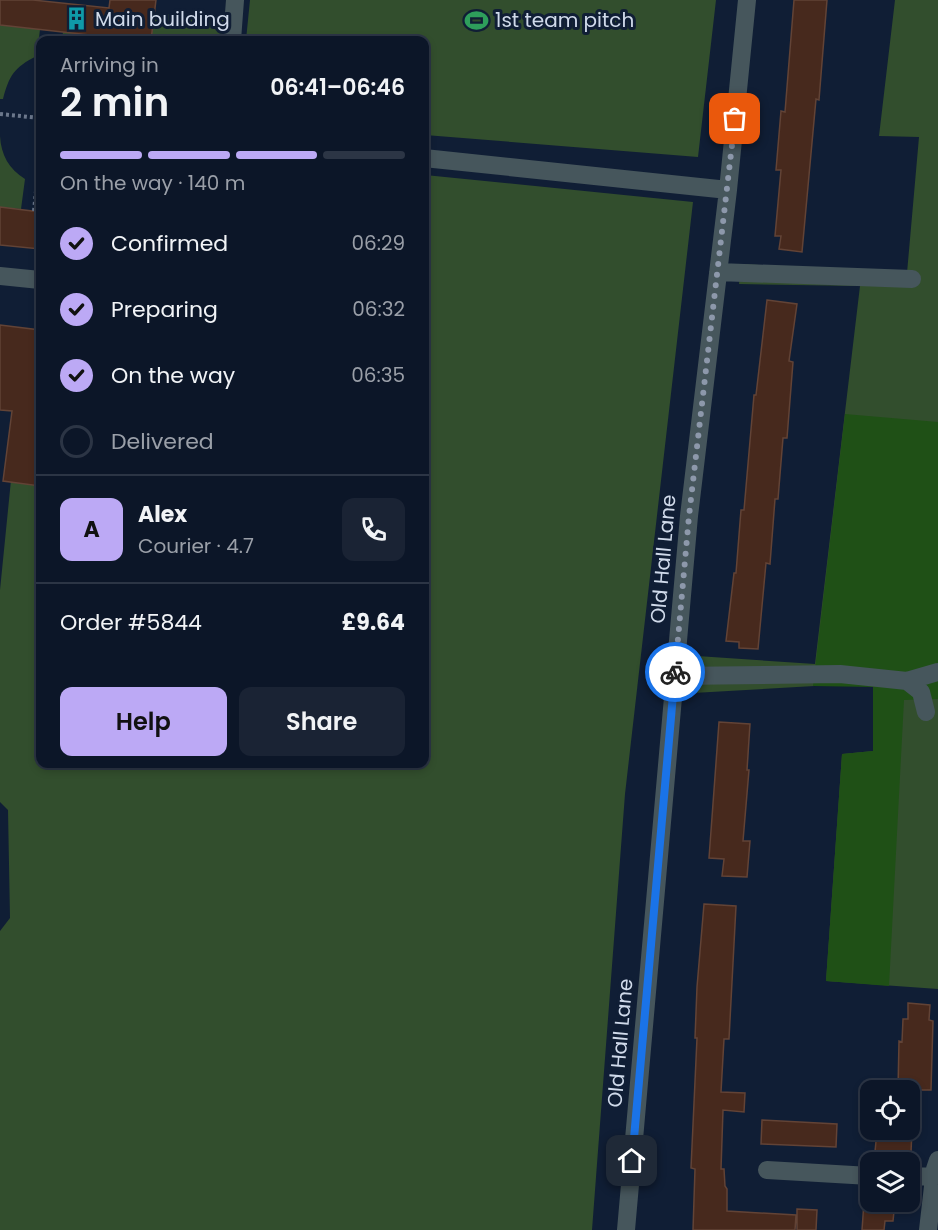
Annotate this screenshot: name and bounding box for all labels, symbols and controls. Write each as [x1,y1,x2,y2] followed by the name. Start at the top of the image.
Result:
[95,5,230,33] place label: Main building
[64,6,90,32] building icon: Main building
[495,6,634,34] place label: 1st team pitch
[464,7,490,33] sports icon: 1st team pitch
[60,51,159,79] text: Arriving in
[270,72,405,103] text: 06:41–06:46
[60,75,169,130] text: 2 min
[709,93,760,144] pin
[718,102,751,135] icon: bag
[60,169,245,197] text: On the way · 140 m
[60,227,93,260] icon: check
[111,228,228,259] text: Confirmed
[351,229,405,257] text: 06:29
[60,293,93,326] icon: check
[111,294,218,325] text: Preparing
[352,295,405,323] text: 06:32
[60,359,93,392] icon: check
[111,360,235,391] text: On the way
[351,361,405,389] text: 06:35
[111,426,214,457] text: Delivered
[643,493,683,625] street label: Old Hall Lane
[342,498,405,561] button: phone
[138,499,187,530] text: Alex
[83,514,100,545] text: A
[138,532,254,560] text: Courier · 4.7
[60,607,202,638] text: Order #5844
[342,607,405,638] text: £9.64
[645,642,705,702] courier
[659,656,692,689] icon: bike
[60,687,227,756] button: Help
[239,687,405,756] button: Share
[600,977,640,1109] street label: Old Hall Lane
[860,1080,920,1212] map controls
[860,1080,920,1140] button: locate
[606,1135,657,1186] pin
[615,1144,648,1177] icon: home
[860,1152,920,1212] button: layers

